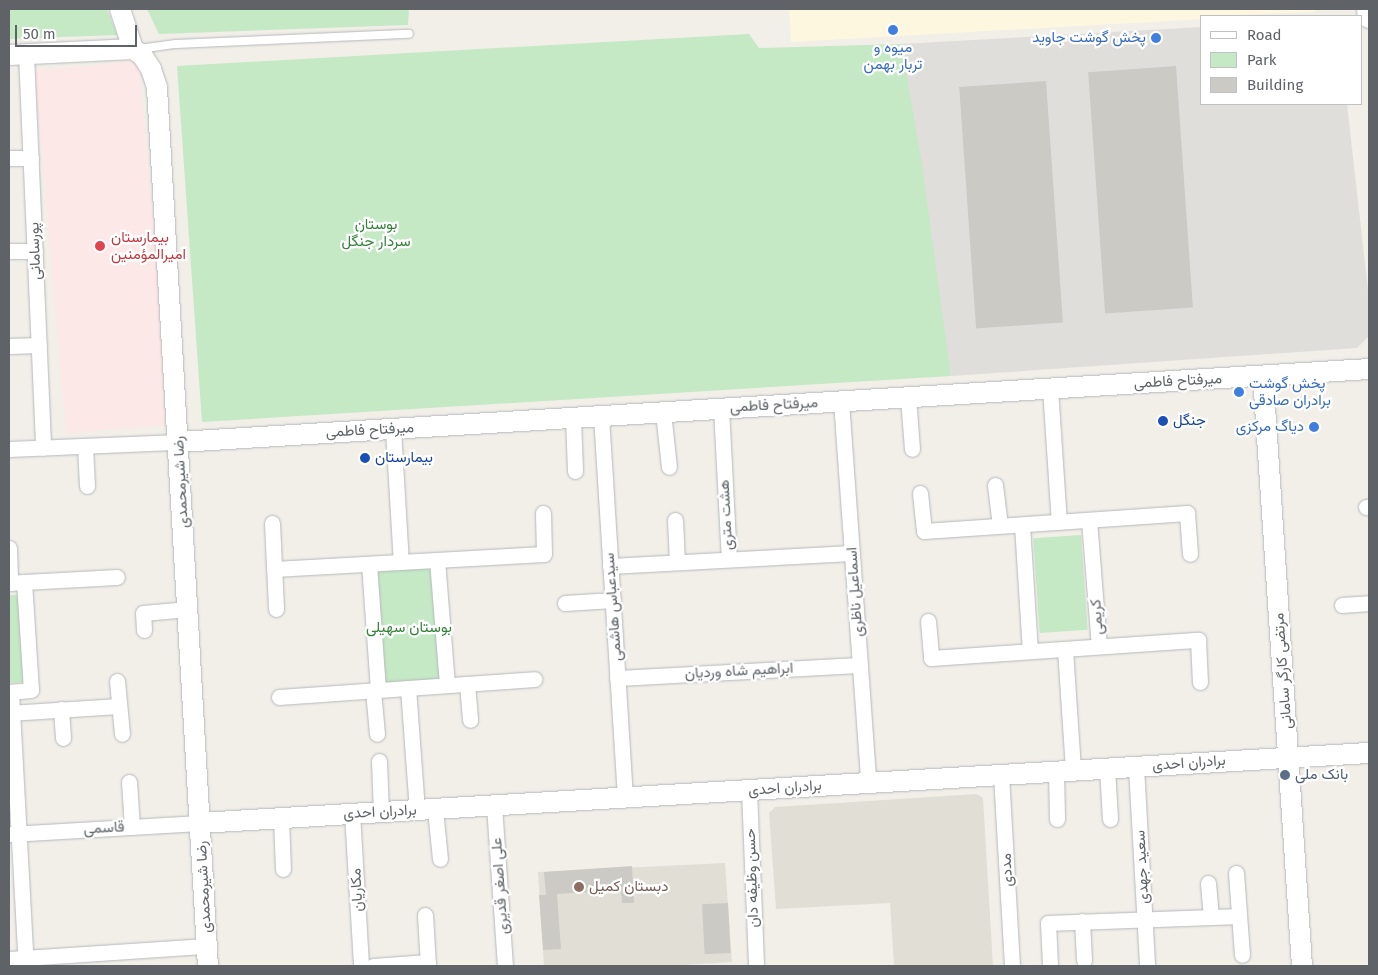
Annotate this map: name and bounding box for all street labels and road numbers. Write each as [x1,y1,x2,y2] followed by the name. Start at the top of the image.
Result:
[25,222,45,280] street label: پورسامانی
[1133,370,1223,392] street label: میرفتاح فاطمی
[729,394,819,416] street label: میرفتاح فاطمی
[325,419,415,441] street label: میرفتاح فاطمی
[170,435,192,529] street label: رضا شیرمحمدی
[715,479,737,551] street label: هشت متری
[843,546,867,638] street label: اسماعیل ناظری
[600,552,626,662] street label: سیدعباس هاشمی
[1087,599,1107,635] street label: کریمی
[1270,612,1296,730] street label: مرتضی کارگر سامانی
[684,659,794,683] street label: ابراهیم شاه وردیان
[1152,751,1226,775] street label: برادران احدی
[748,776,822,800] street label: برادران احدی
[343,801,417,823] street label: برادران احدی
[83,818,125,838] street label: قاسمی
[741,828,763,928] street label: حسن وظیفه دان
[1131,830,1153,904] street label: سعید جهدی
[488,837,512,935] street label: علی اصغر قدیری
[193,840,215,934] street label: رضا شیرمحمدی
[997,853,1017,887] street label: مددی
[347,868,367,912] street label: مکاریان

